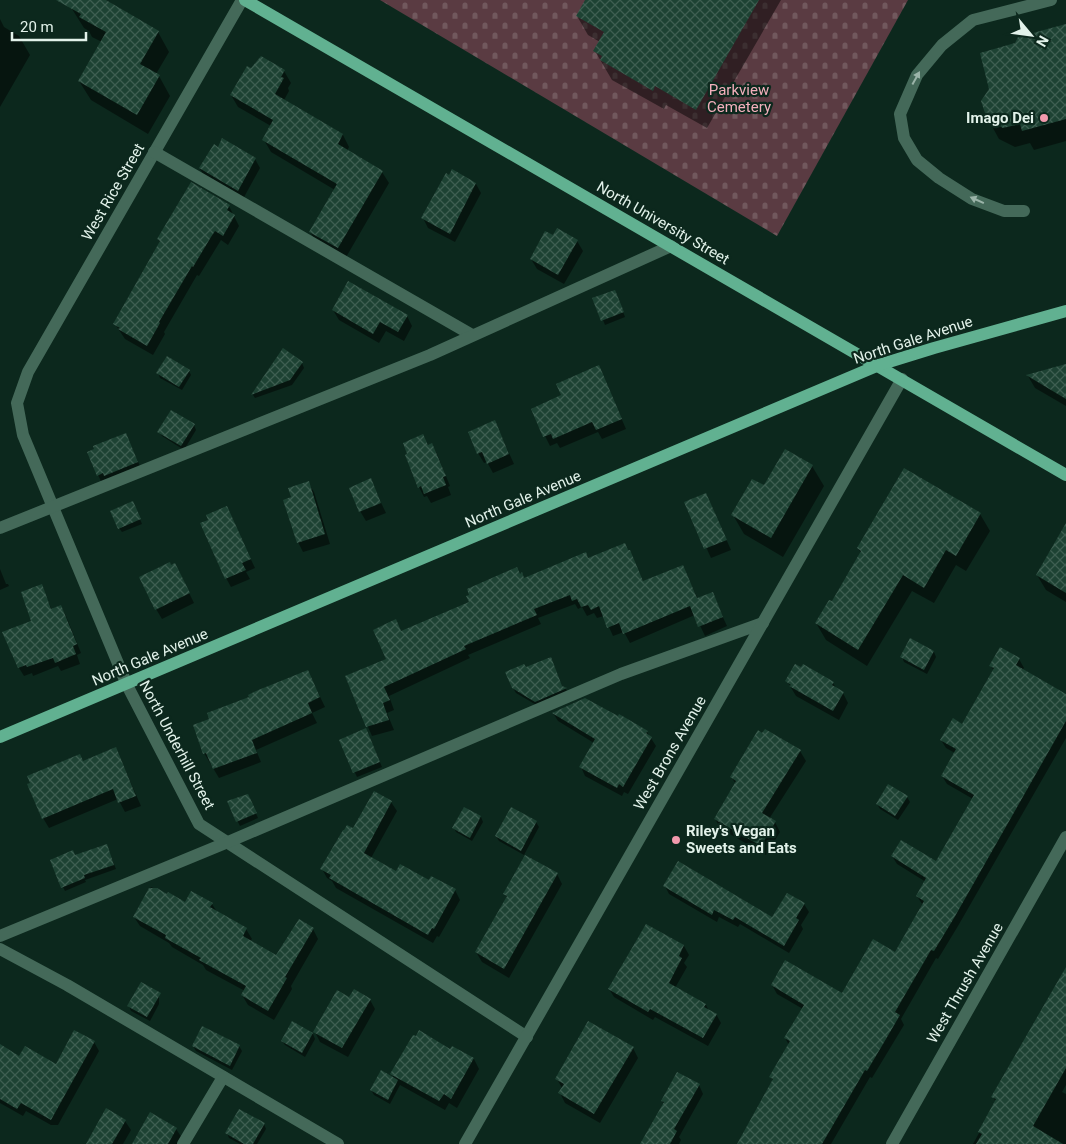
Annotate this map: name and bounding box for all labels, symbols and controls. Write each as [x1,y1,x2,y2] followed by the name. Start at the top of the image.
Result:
[12,10,86,42] scale bar
[1006,10,1056,60] north arrow
[20,18,54,36] text: 20 m
[1033,33,1052,50] text: N
[912,71,921,84] one-way arrow
[707,81,771,116] park label: Parkview Cemetery
[966,109,1034,127] place label: Imago Dei
[1038,112,1050,124] marker: Imago Dei
[78,140,148,244] street label: West Rice Street
[593,178,733,268] street label: North University Street
[970,196,984,204] one-way arrow
[851,312,975,368] street label: North Gale Avenue
[462,466,584,532] street label: North Gale Avenue
[89,624,211,690] street label: North Gale Avenue
[135,677,219,813] street label: North Underhill Street
[630,693,710,813] street label: West Brons Avenue
[686,822,797,857] place label: Riley's Vegan Sweets and Eats
[670,834,682,846] marker: Riley's Vegan Sweets and Eats
[923,919,1007,1047] street label: West Thrush Avenue

